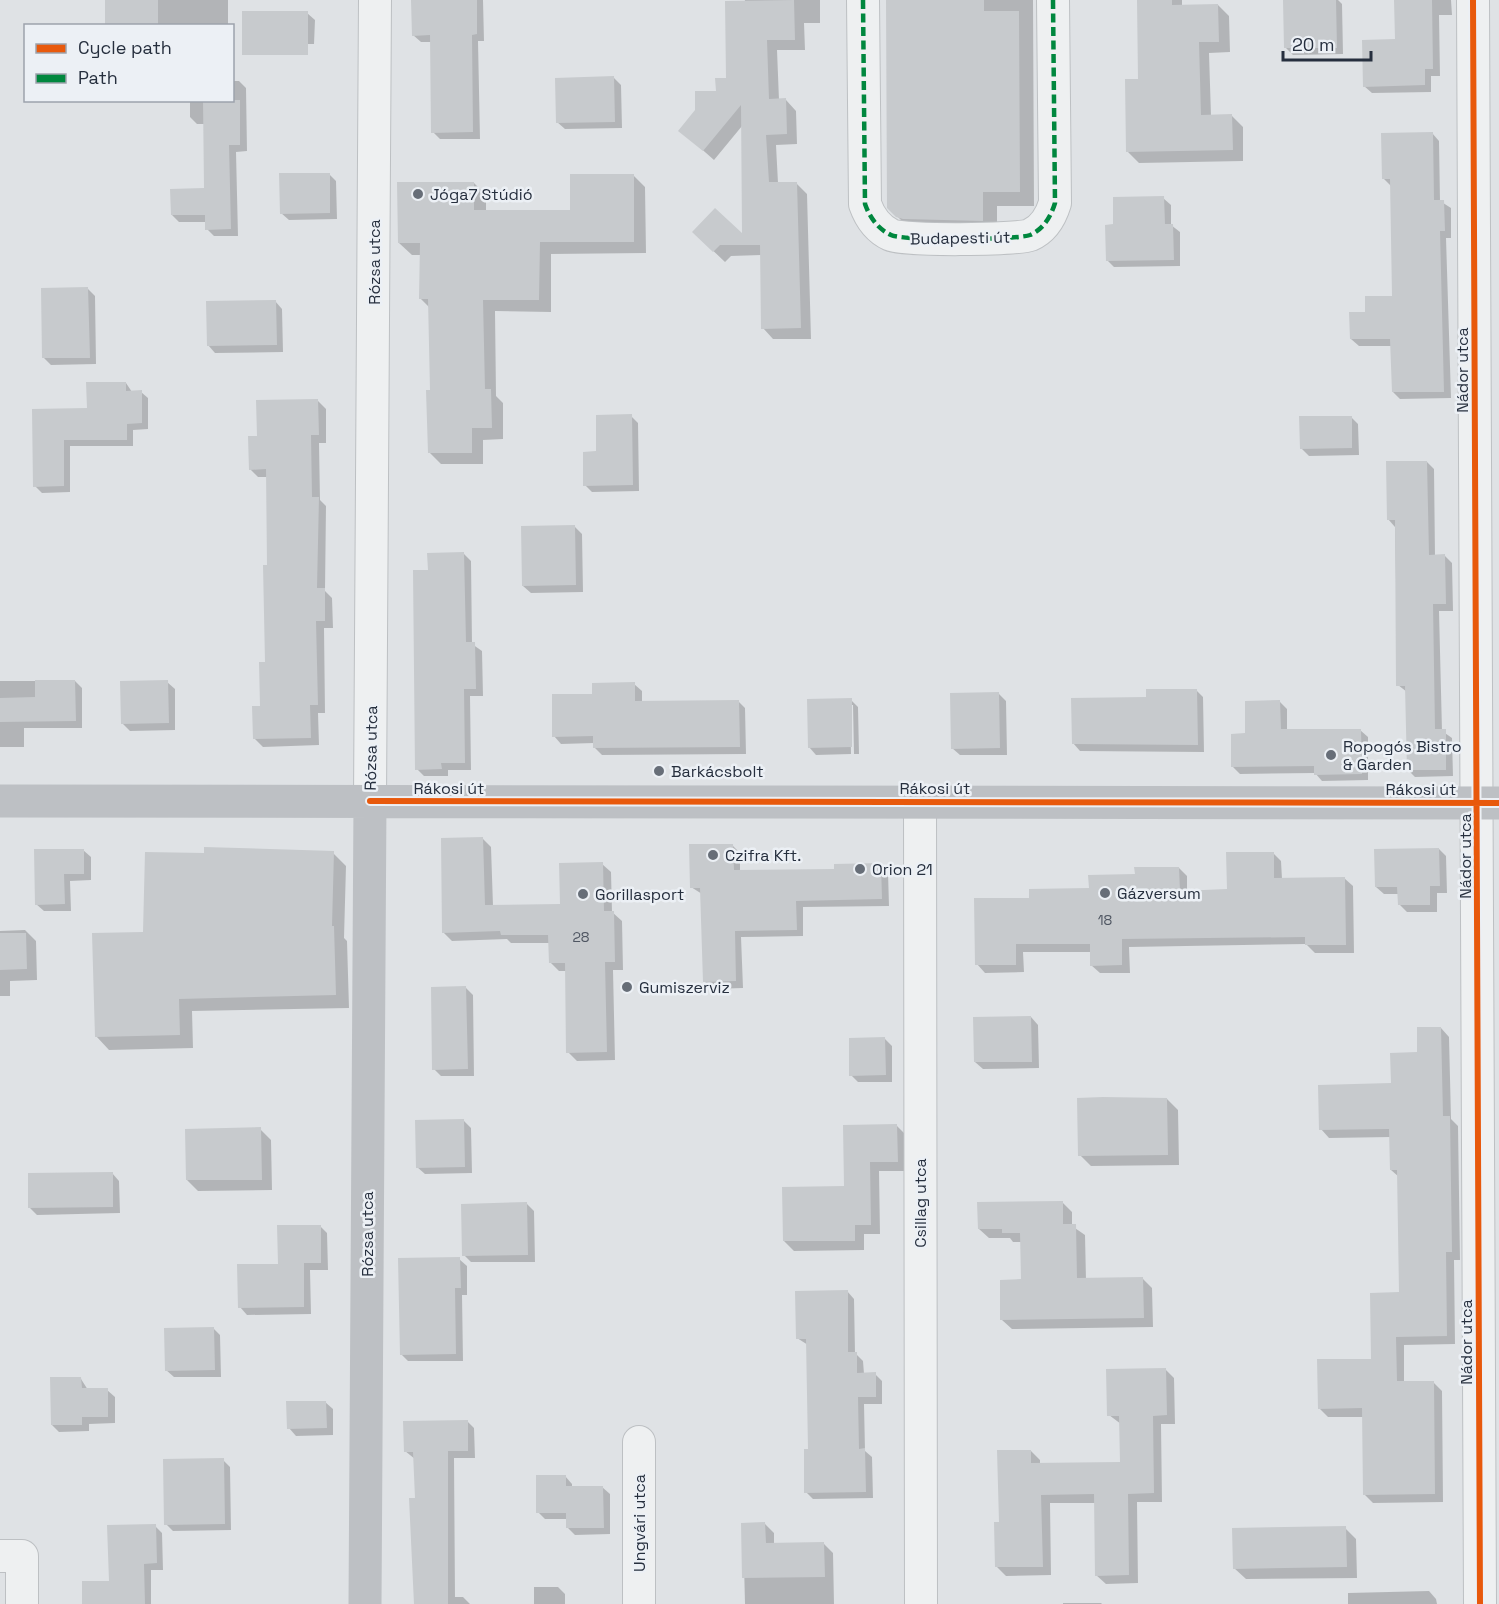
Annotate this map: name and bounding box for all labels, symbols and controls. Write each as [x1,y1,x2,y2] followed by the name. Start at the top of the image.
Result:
[24,24,234,102] legend
[1283,24,1372,62] scale bar
[1292,33,1335,56] text: 20 m
[78,36,172,59] text: Cycle path
[78,66,118,89] text: Path
[430,184,533,205] place label: Jóga7 Stúdió
[411,187,425,201] marker: Jóga7 Stúdió
[364,219,385,305] street label: Rózsa utca
[910,227,1010,249] street label: Budapesti út
[1452,327,1473,413] street label: Nádor utca
[360,705,382,791] street label: Rózsa utca
[1343,736,1462,775] place label: Ropogós Bistro & Garden
[1324,748,1338,762] marker: Ropogós Bistro & Garden
[671,761,764,782] place label: Barkácsbolt
[652,764,666,778] marker: Barkácsbolt
[414,778,485,799] street label: Rákosi út
[900,778,971,799] street label: Rákosi út
[1386,779,1457,800] street label: Rákosi út
[1455,813,1476,899] street label: Nádor utca
[725,845,801,866] place label: Czifra Kft.
[706,848,720,862] marker: Czifra Kft.
[872,859,933,880] place label: Orion 21
[853,862,867,876] marker: Orion 21
[1117,883,1201,904] place label: Gázversum
[595,884,684,905] place label: Gorillasport
[1098,886,1112,900] marker: Gázversum
[576,887,590,901] marker: Gorillasport
[1098,911,1113,929] house number: 18
[572,928,590,946] house number: 28
[639,977,730,998] place label: Gumiszerviz
[620,980,634,994] marker: Gumiszerviz
[910,1158,931,1248] street label: Csillag utca
[357,1191,378,1277] street label: Rózsa utca
[1456,1299,1477,1385] street label: Nádor utca
[629,1474,650,1572] street label: Ungvári utca

